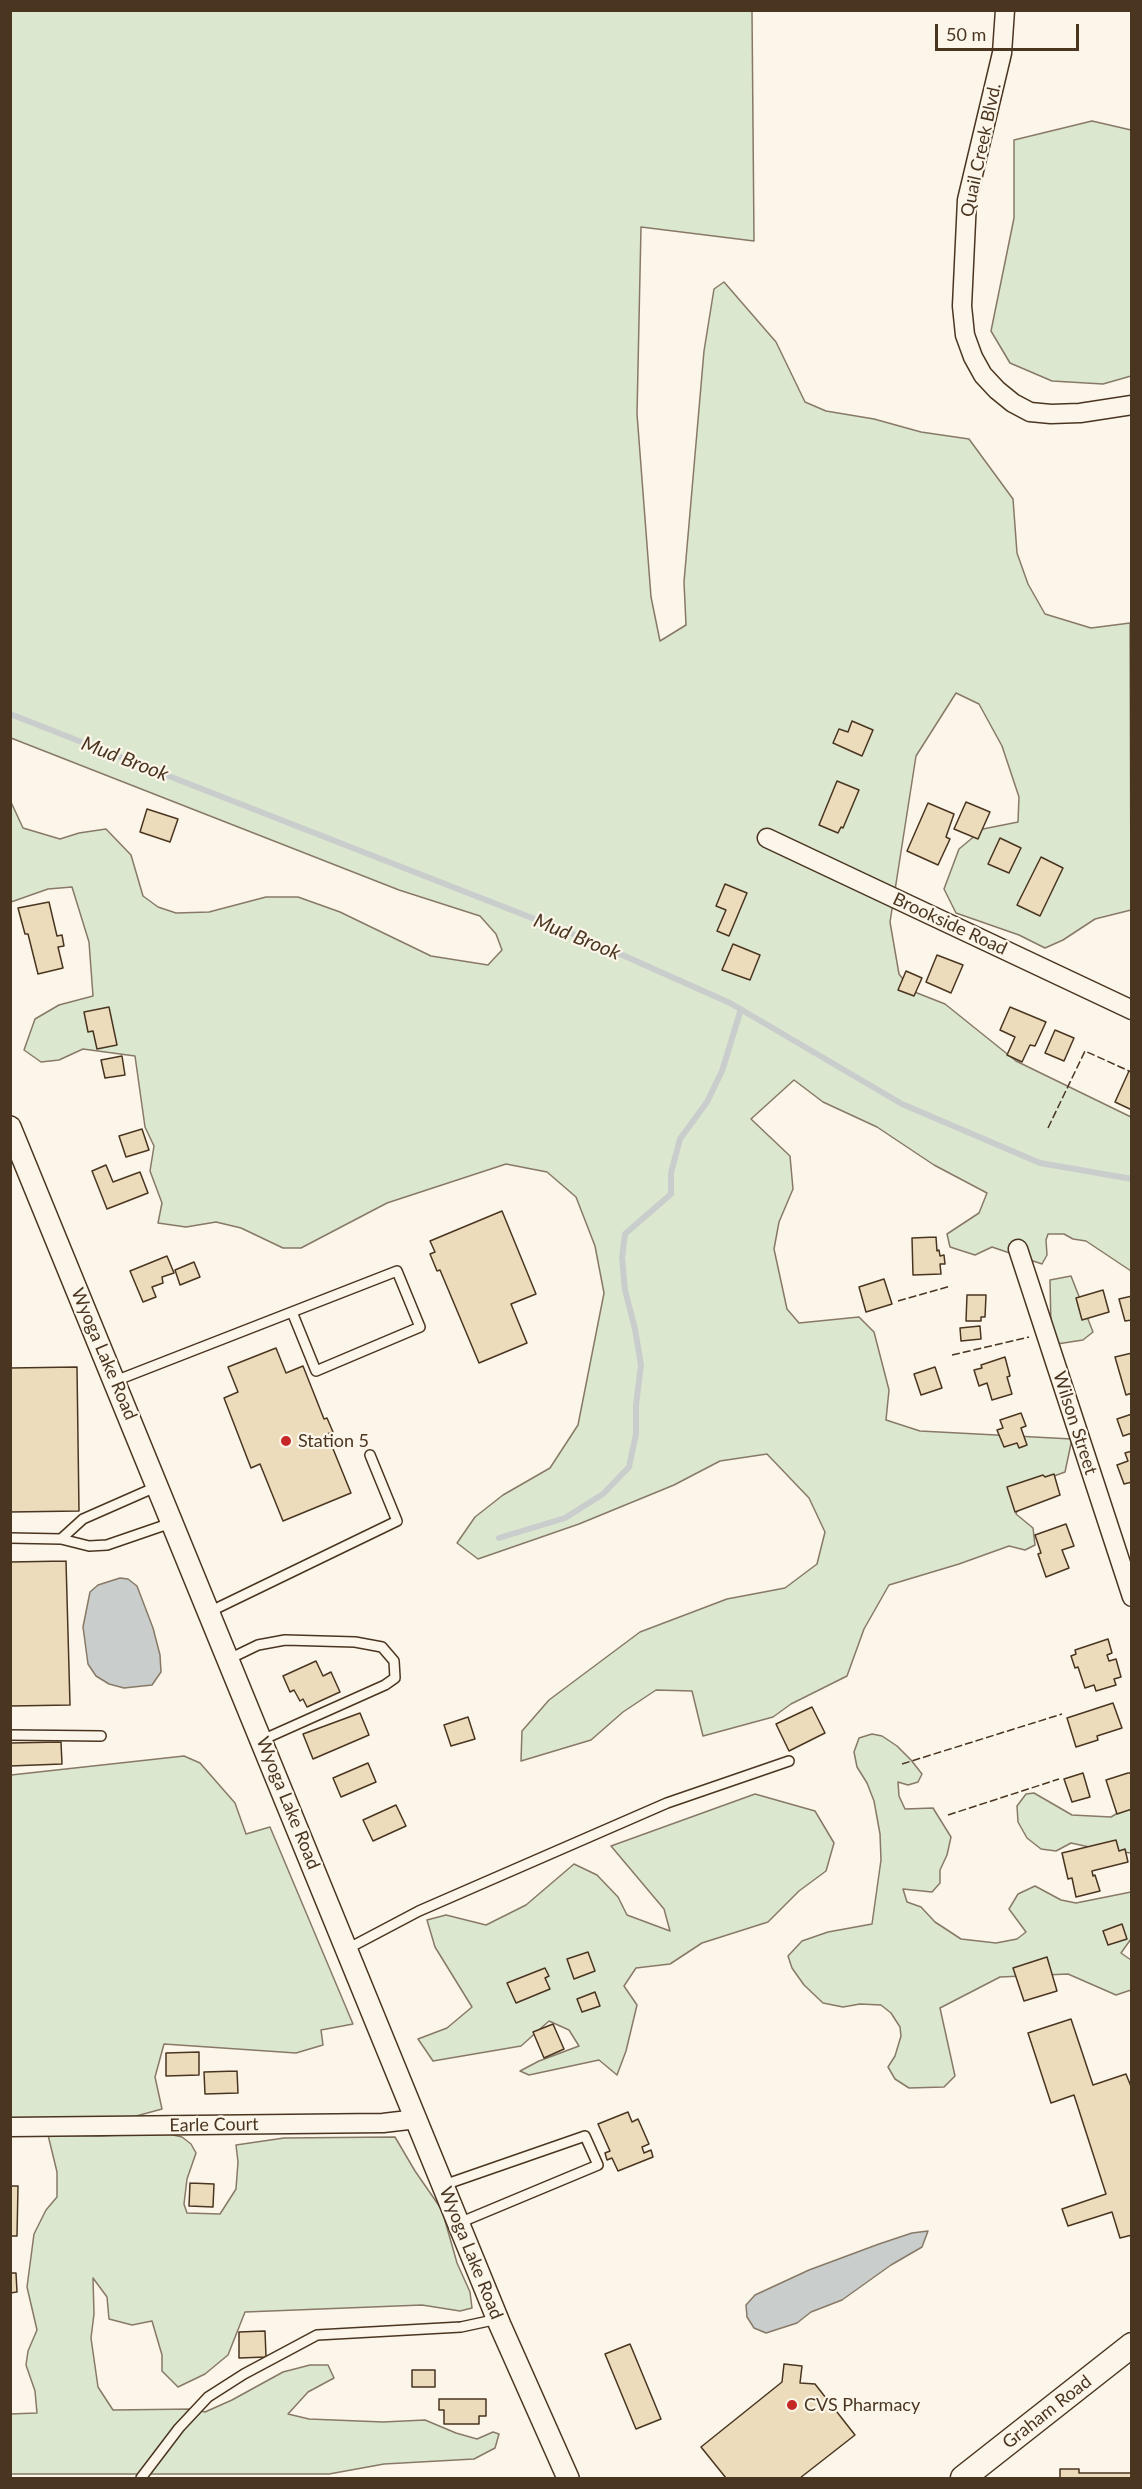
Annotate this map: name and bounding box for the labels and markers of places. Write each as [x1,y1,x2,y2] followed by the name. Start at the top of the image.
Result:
[298,1430,369,1452] place label: Station 5
[279,1434,293,1448] marker: Station 5
[804,2394,920,2416] place label: CVS Pharmacy
[785,2398,799,2412] marker: CVS Pharmacy

